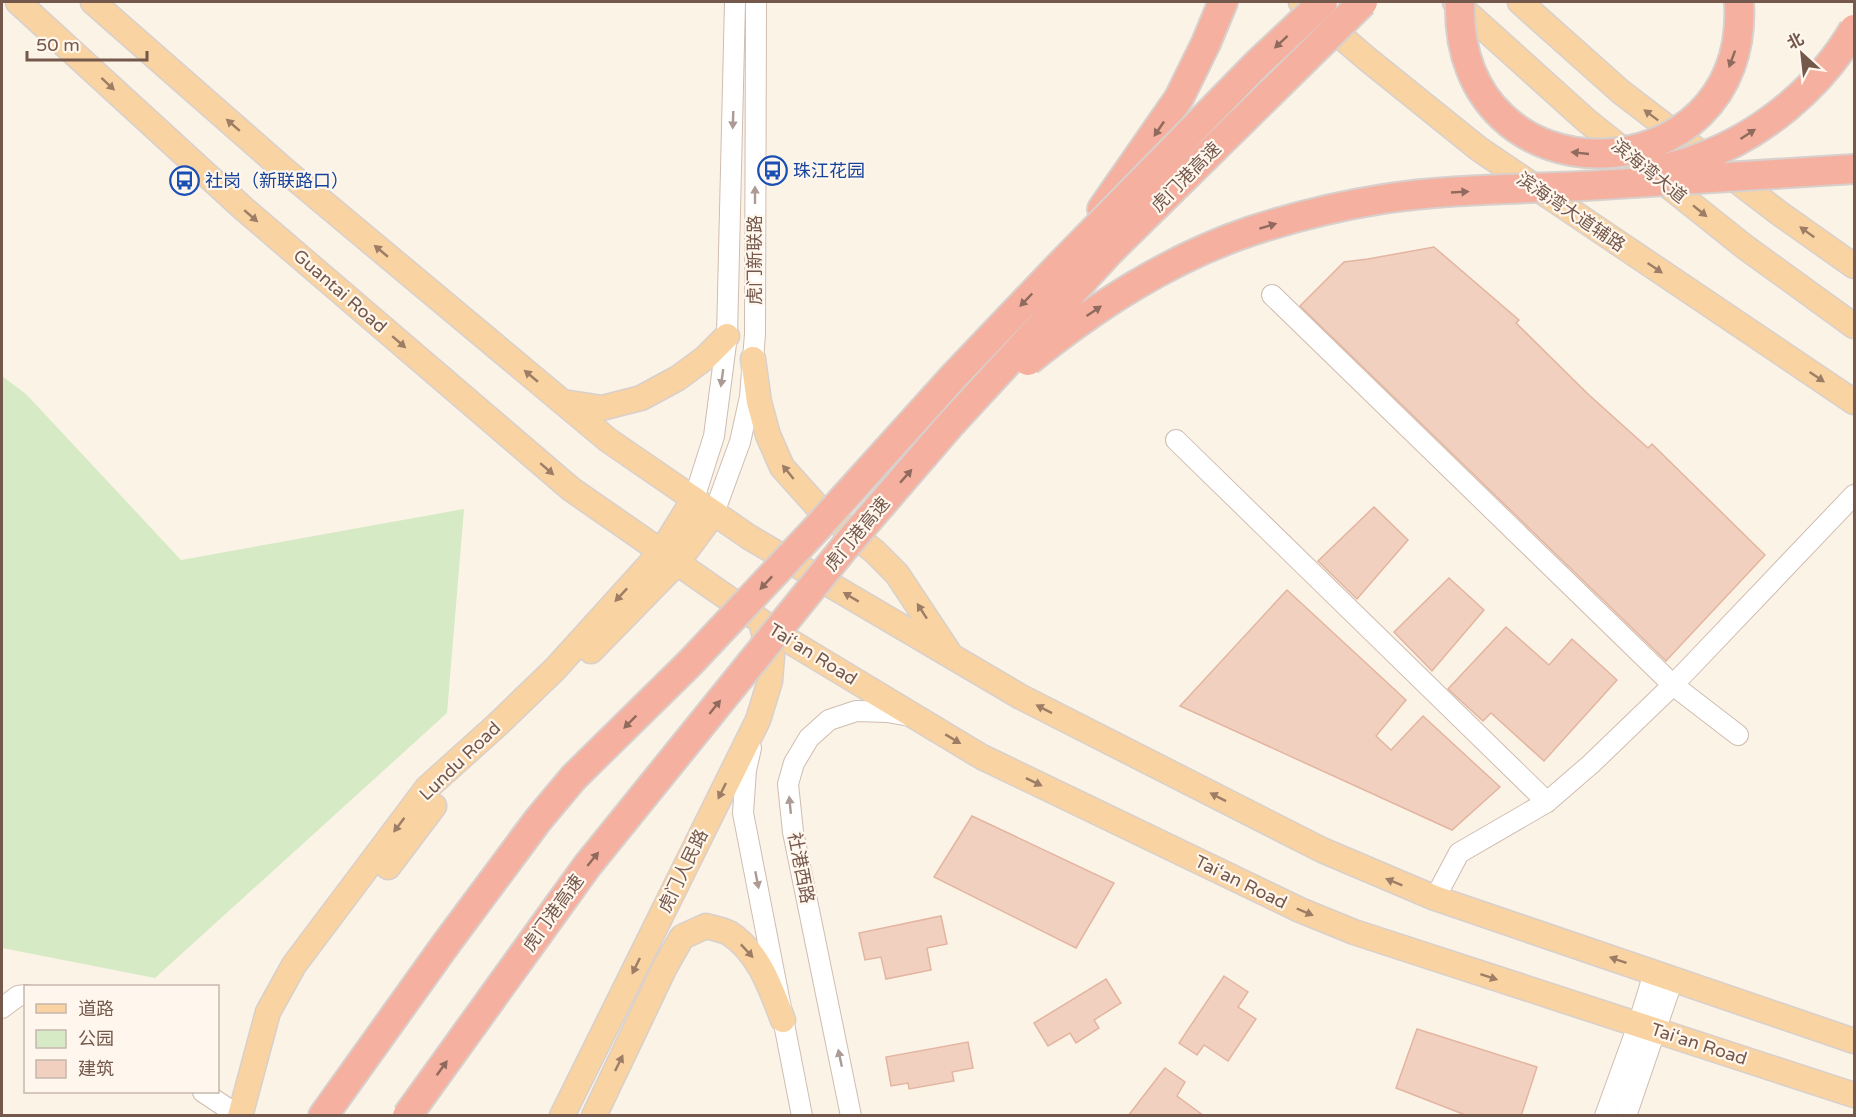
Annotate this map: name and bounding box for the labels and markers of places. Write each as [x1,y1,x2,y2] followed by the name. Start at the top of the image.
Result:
[756,155,788,187] bus stop icon: 珠江花园
[793,160,865,182] place label: 珠江花园
[168,165,200,197] bus stop icon: 社岗（新联路口）
[205,170,349,192] place label: 社岗（新联路口）

